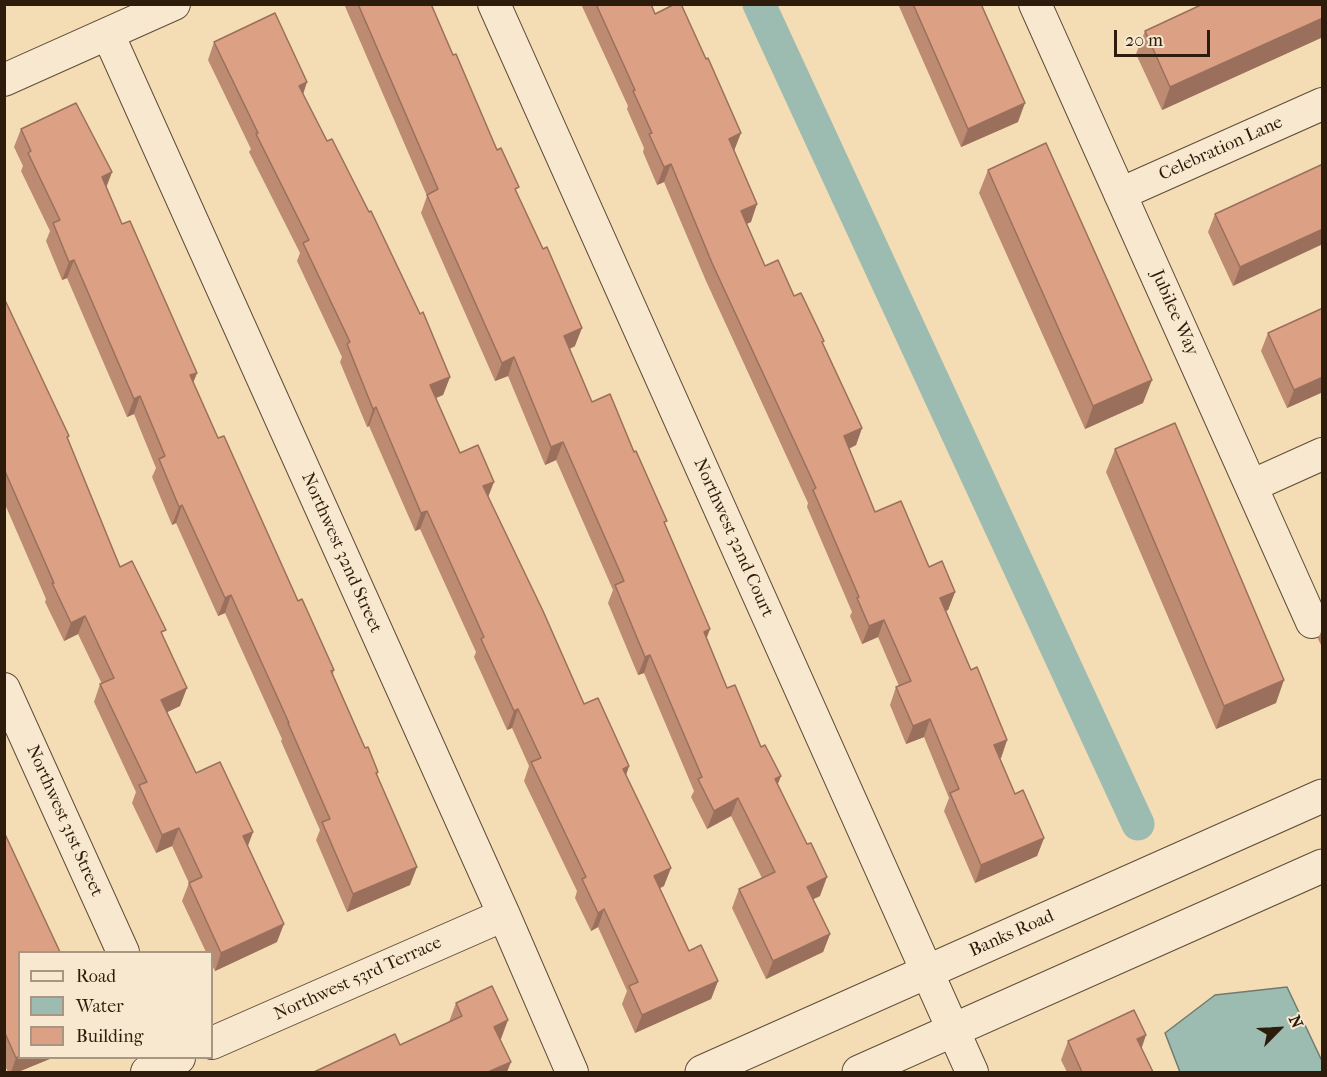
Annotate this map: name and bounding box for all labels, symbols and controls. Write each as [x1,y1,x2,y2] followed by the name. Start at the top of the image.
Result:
[1117,18,1213,56] scale bar
[1125,30,1163,51] text: 20 m
[1156,112,1286,186] street label: Celebration Lane
[1145,267,1203,359] street label: Jubilee Way
[688,455,778,621] street label: Northwest 32nd Court
[296,469,386,637] street label: Northwest 32nd Street
[21,742,107,900] street label: Northwest 31st Street
[966,906,1058,962] street label: Banks Road
[271,932,445,1026] street label: Northwest 53rd Terrace
[18,951,213,1059] legend
[76,966,116,987] text: Road
[76,996,124,1017] text: Water
[1249,999,1309,1059] north arrow
[1285,1012,1307,1031] text: N
[76,1026,143,1047] text: Building

